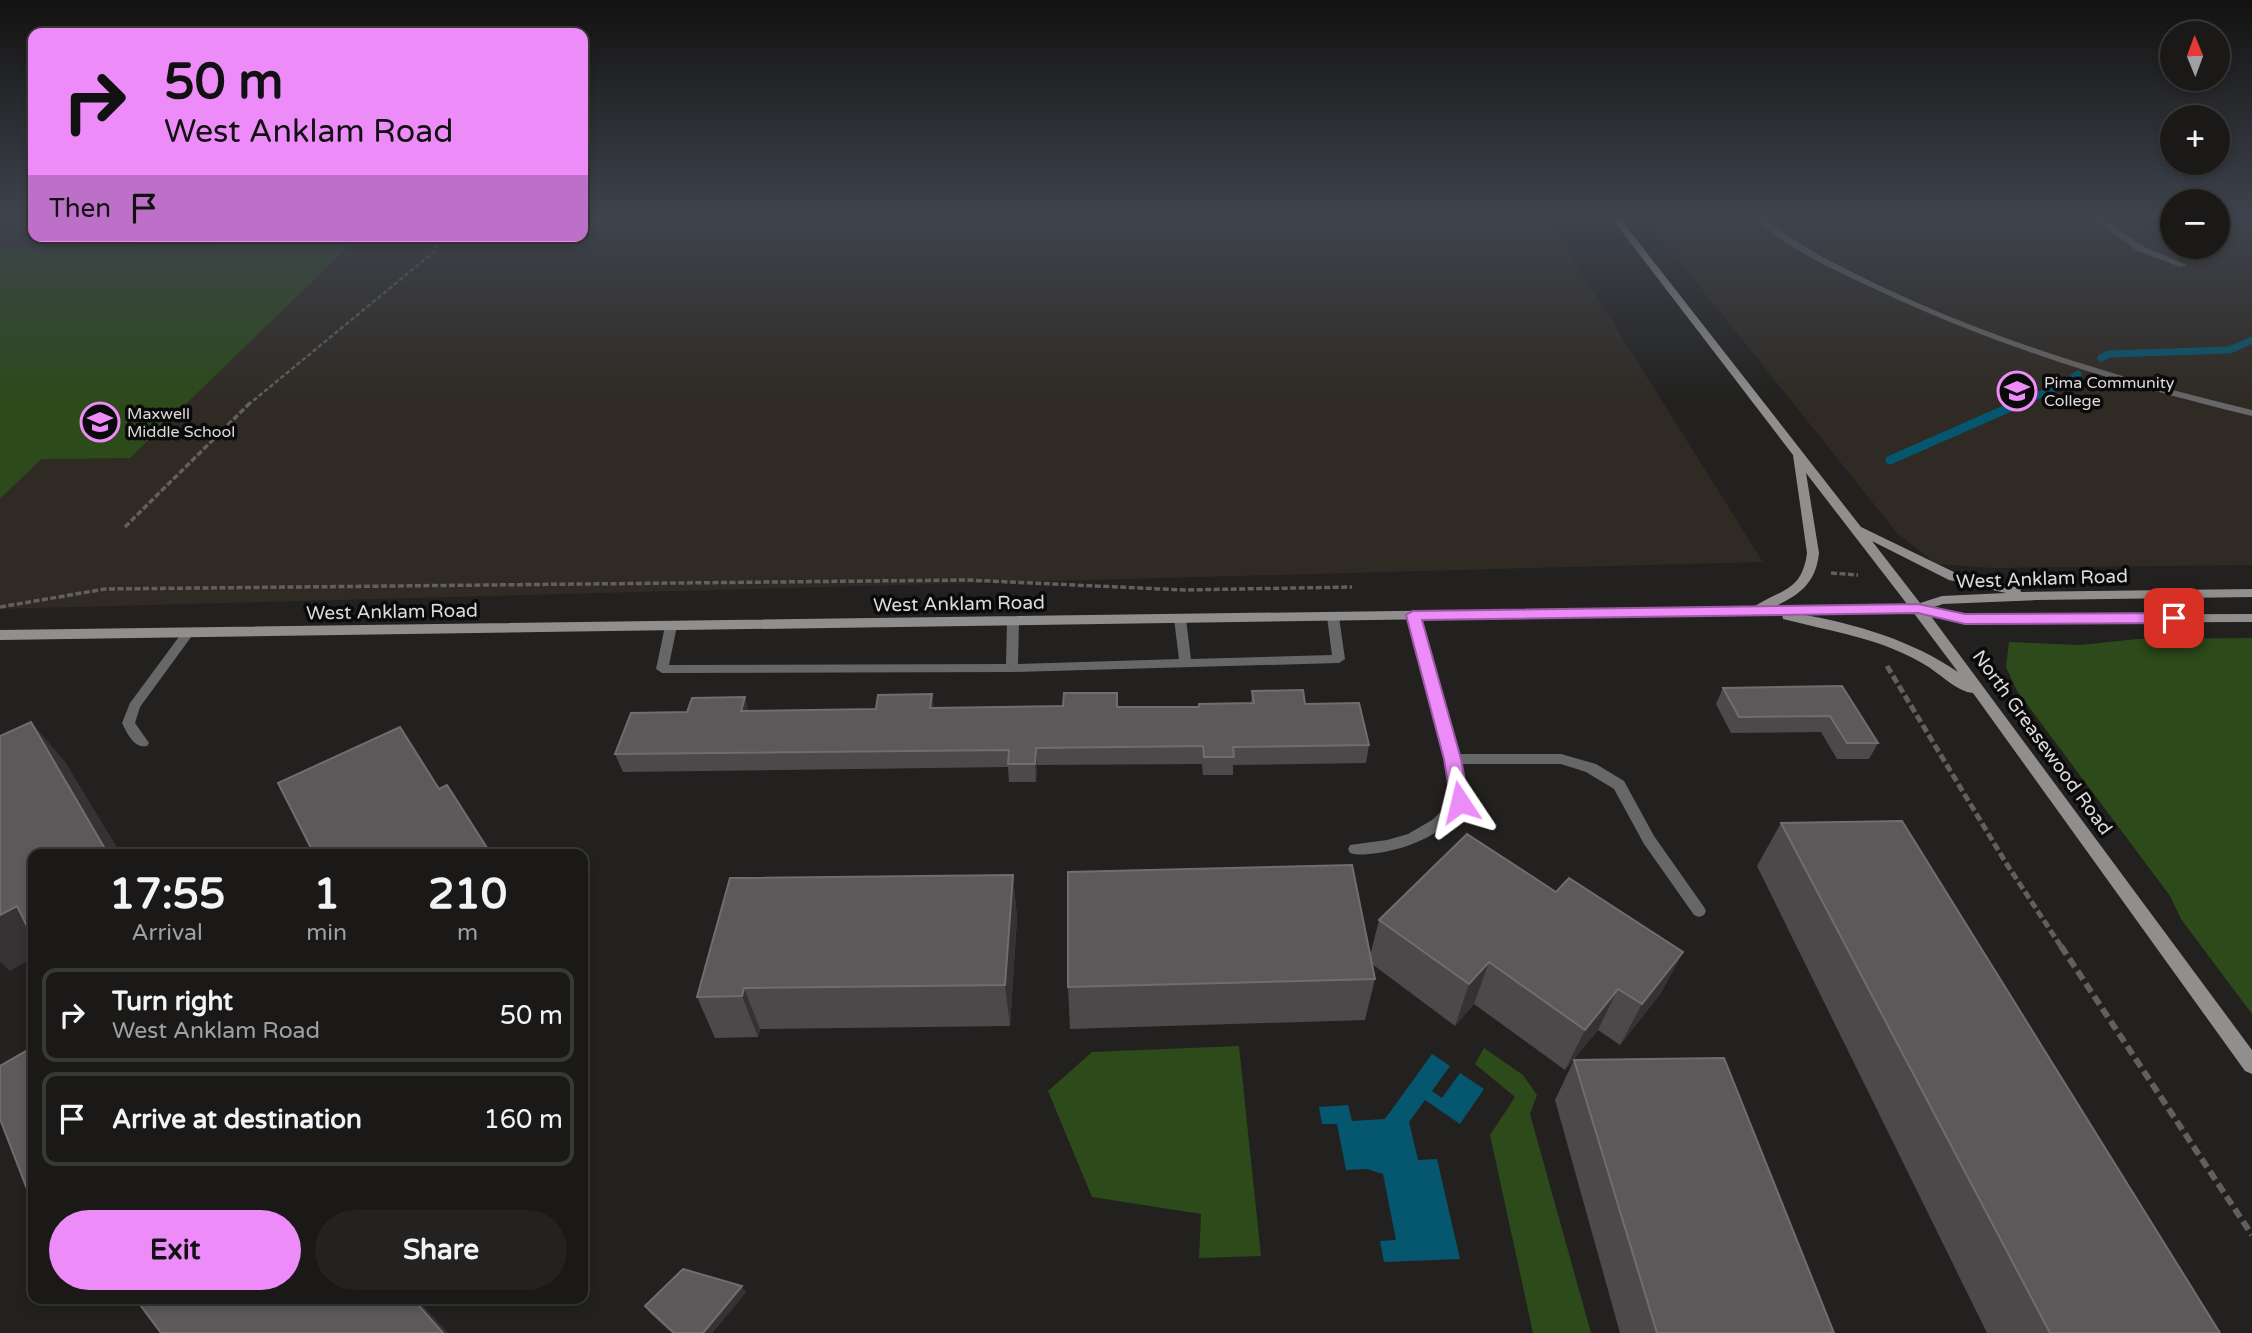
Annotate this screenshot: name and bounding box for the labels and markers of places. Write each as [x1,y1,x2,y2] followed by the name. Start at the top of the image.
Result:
[1996,370,2038,412] school or university icon: Pima Community College
[2044,373,2175,411] place label: Pima Community College
[79,401,121,443] school or university icon: Maxwell Middle School
[127,404,235,442] place label: Maxwell Middle School
[2144,588,2204,648] pin

